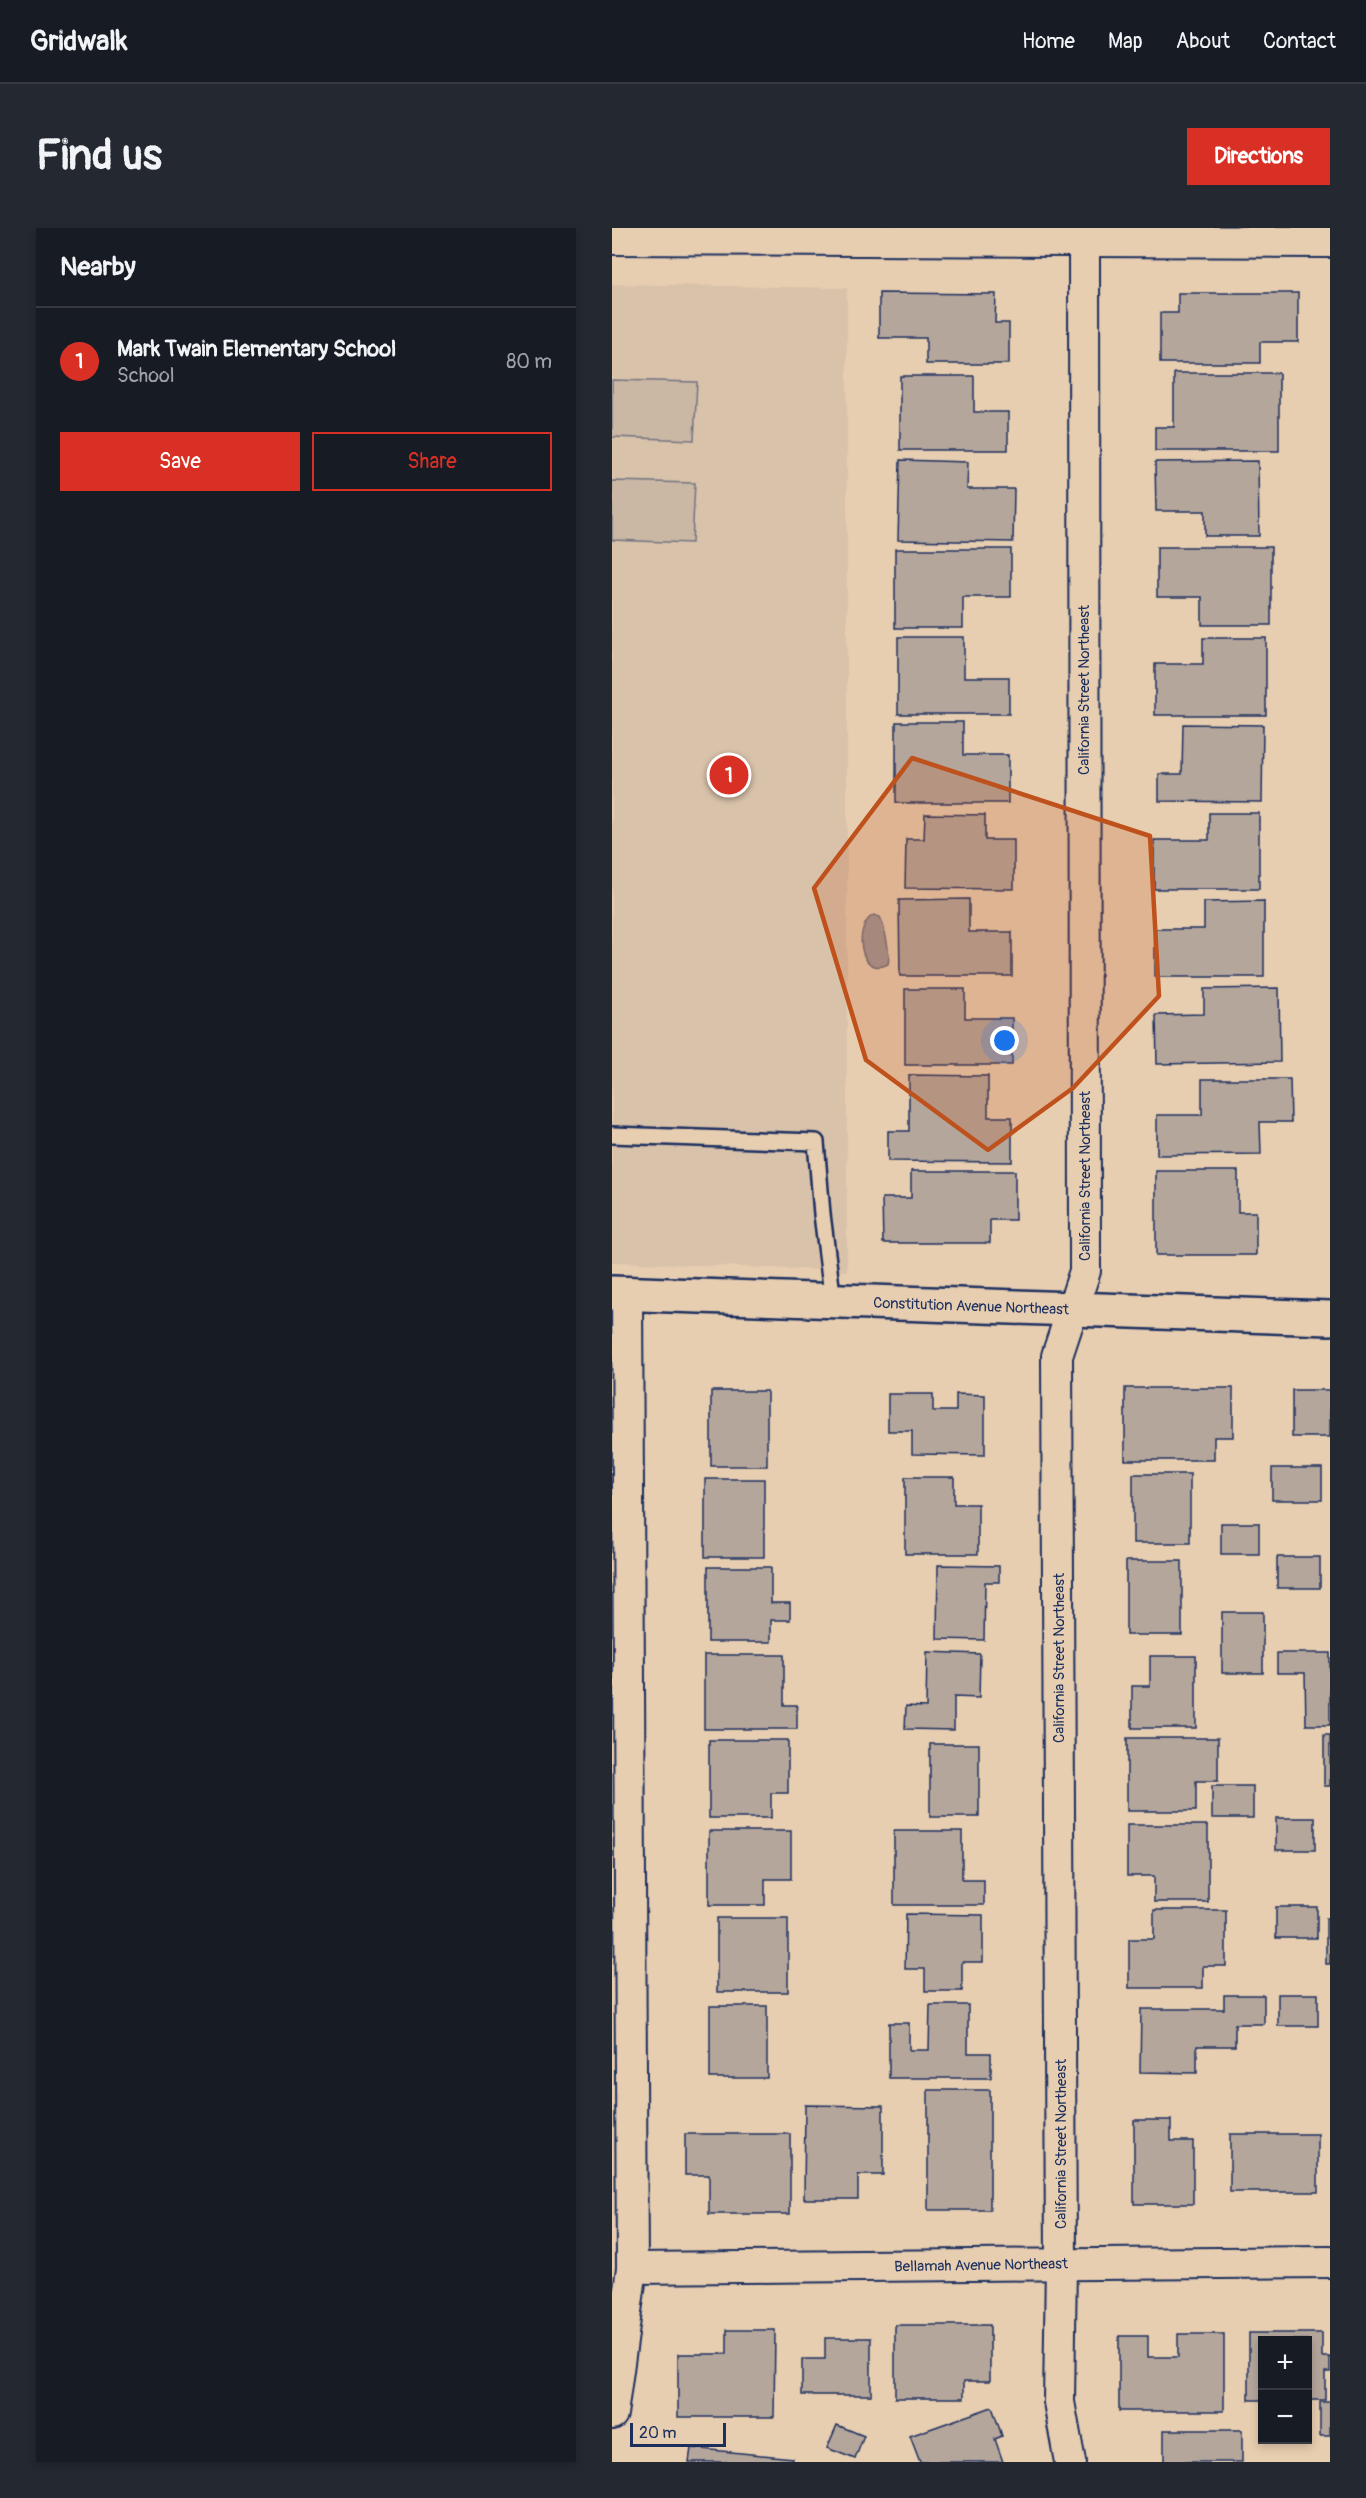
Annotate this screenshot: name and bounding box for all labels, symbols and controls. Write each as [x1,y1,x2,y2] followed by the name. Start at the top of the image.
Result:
[30,24,128,59] text: Gridwalk
[1022,28,1075,55] text: Home
[1108,28,1143,55] text: Map
[1176,28,1230,55] text: About
[1263,28,1336,55] text: Contact
[1187,128,1330,185] button: Directions
[36,130,162,182] text: Find us
[60,251,136,283] text: Nearby
[117,335,396,363] text: Mark Twain Elementary School
[76,349,83,374] text: 1
[506,349,552,374] text: 80 m
[117,363,174,388] text: School
[60,432,300,491] button: Save
[312,432,552,491] button: Share
[1075,604,1094,775] street label: California Street Northeast
[710,752,748,798] pin: 1
[990,1026,1019,1055] your location
[1076,1090,1095,1261] street label: California Street Northeast
[873,1294,1070,1319] street label: Constitution Avenue Northeast
[1050,1572,1069,1743] street label: California Street Northeast
[1052,2058,1071,2229] street label: California Street Northeast
[894,2254,1069,2277] street label: Bellamah Avenue Northeast
[1258,2336,1312,2444] map controls
[1258,2336,1312,2390] button: +
[1258,2390,1312,2444] button: −
[630,2420,726,2448] scale bar
[639,2423,677,2443] text: 20 m

